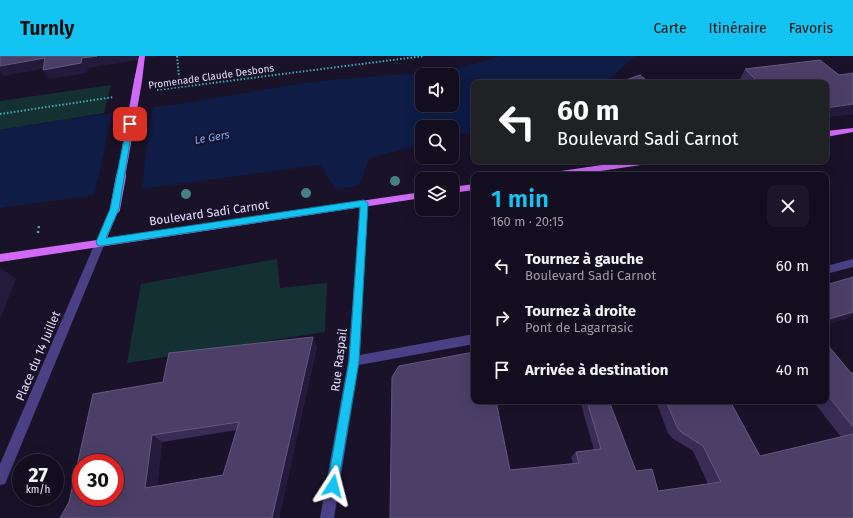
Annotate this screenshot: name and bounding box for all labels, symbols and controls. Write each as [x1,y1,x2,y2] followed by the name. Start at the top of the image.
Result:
[20,17,74,40] text: Turnly
[653,20,687,37] text: Carte
[709,20,767,37] text: Itinéraire
[789,20,833,37] text: Favoris
[147,62,275,92] street label: Promenade Claude Desbons
[415,68,459,216] map controls
[415,68,459,112] button: sound
[557,94,619,127] text: 60 m
[491,96,543,148] icon: left
[113,107,147,141] pin
[119,113,141,135] icon: arrive
[415,120,459,164] button: search
[194,128,231,147] water label: Le Gers
[557,128,739,150] text: Boulevard Sadi Carnot
[415,172,459,216] button: layers
[491,185,549,213] text: 1 min
[767,185,809,227] button: close
[148,198,271,228] street label: Boulevard Sadi Carnot
[491,214,564,229] text: 160 m · 20:15
[525,250,644,268] text: Tournez à gauche
[491,255,513,277] icon: left
[776,257,809,275] text: 60 m
[525,268,656,283] text: Boulevard Sadi Carnot
[525,302,636,320] text: Tournez à droite
[491,307,513,329] icon: right
[13,308,63,403] street label: Place du 14 Juillet
[776,309,809,327] text: 60 m
[525,320,633,335] text: Pont de Lagarrasic
[328,327,350,392] street label: Rue Raspail
[491,359,513,381] icon: arrive
[525,361,668,379] text: Arrivée à destination
[776,361,809,379] text: 40 m
[72,454,124,506] speed limit sign: 30
[28,463,48,487] text: 27
[312,465,354,507] position arrow
[26,484,50,496] text: km/h

